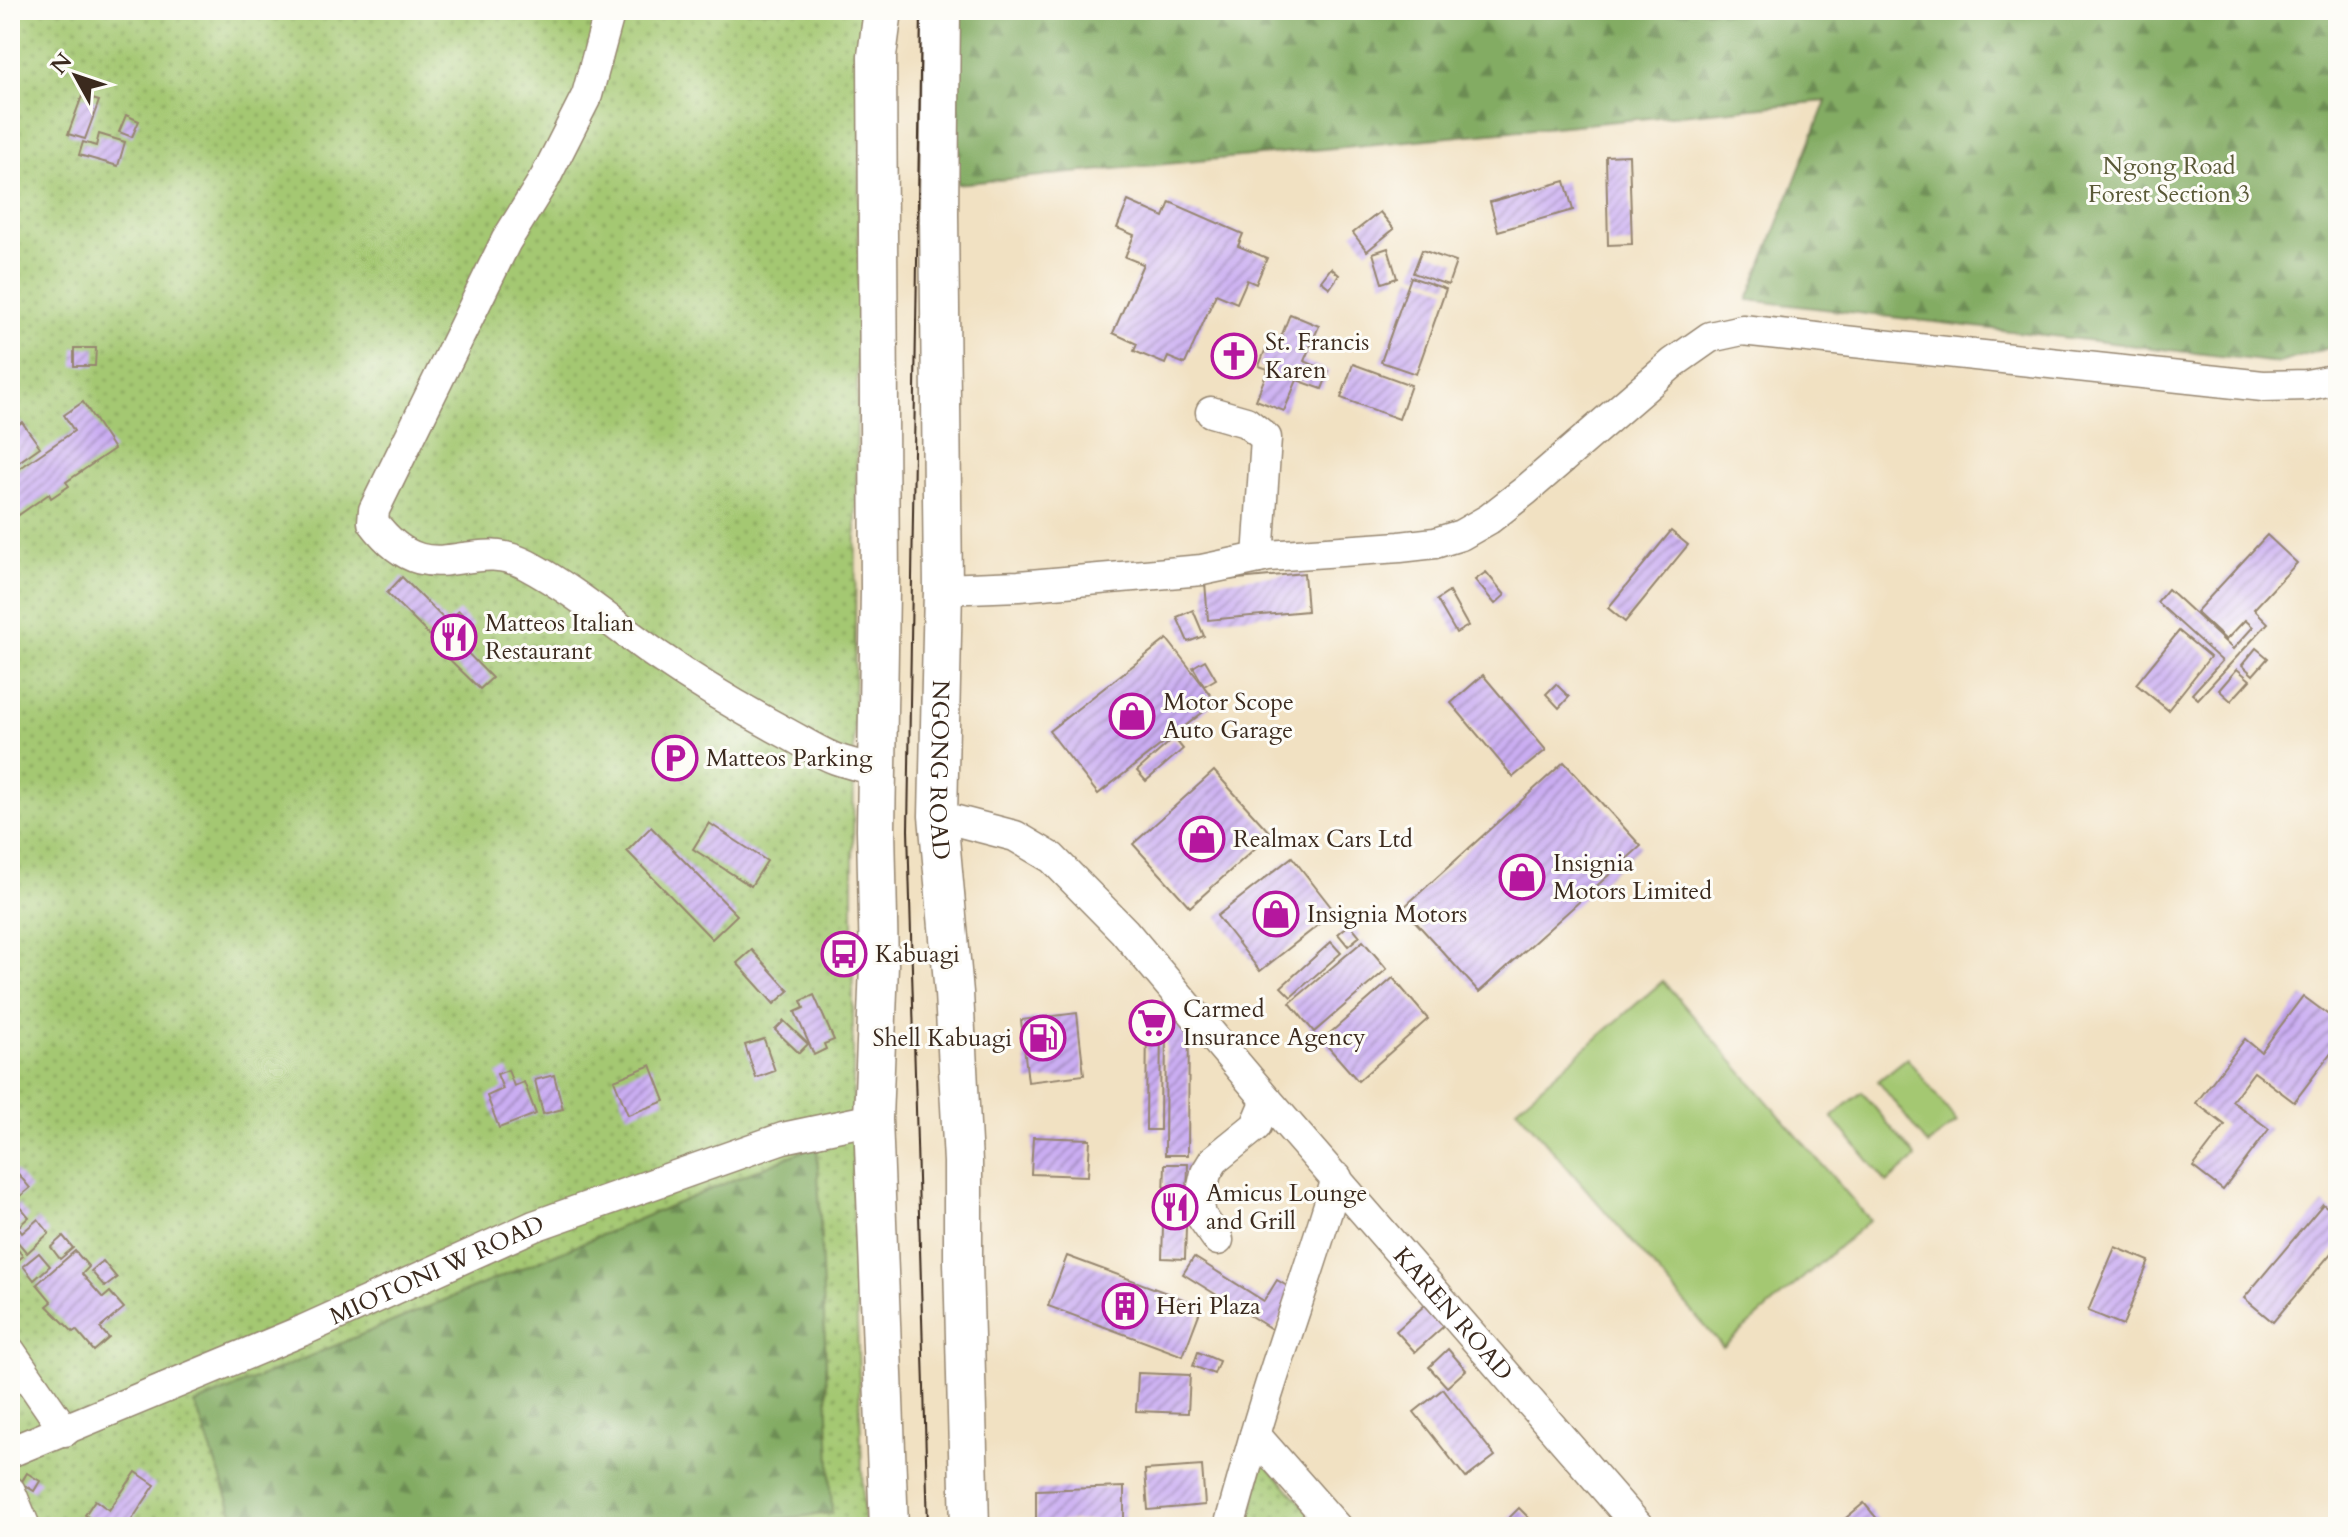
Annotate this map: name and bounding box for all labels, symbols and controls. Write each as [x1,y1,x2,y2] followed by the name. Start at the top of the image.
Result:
[36,36,116,116] north arrow
[44,47,79,81] text: N
[2088,150,2250,211] park label: Ngong Road Forest Section 3
[1265,326,1369,387] place label: St. Francis Karen
[1210,332,1258,380] church icon: St. Francis Karen
[485,607,635,668] place label: Matteos Italian Restaurant
[430,613,478,661] restaurant icon: Matteos Italian Restaurant
[921,680,958,861] street label: NGONG ROAD
[1163,686,1294,747] place label: Motor Scope Auto Garage
[1108,692,1156,740] shop icon: Motor Scope Auto Garage
[651,734,699,782] parking icon: Matteos Parking
[706,742,873,775] place label: Matteos Parking
[1178,815,1226,863] shop icon: Realmax Cars Ltd
[1233,823,1413,856] place label: Realmax Cars Ltd
[1553,847,1712,908] place label: Insignia Motors Limited
[1498,853,1546,901] shop icon: Insignia Motors Limited
[1252,890,1300,938] shop icon: Insignia Motors
[1307,898,1467,931] place label: Insignia Motors
[820,930,868,978] bus stop icon: Kabuagi
[875,938,960,971] place label: Kabuagi
[1183,993,1366,1054] place label: Carmed Insurance Agency
[1128,999,1176,1047] supermarket icon: Carmed Insurance Agency
[1019,1014,1067,1062] fuel station icon: Shell Kabuagi
[872,1022,1012,1055] place label: Shell Kabuagi
[1206,1177,1367,1238] place label: Amicus Lounge and Grill
[1151,1183,1199,1231] restaurant icon: Amicus Lounge and Grill
[324,1208,549,1333] street label: MIOTONI W ROAD
[1385,1240,1520,1388] street label: KAREN ROAD
[1101,1282,1149,1330] building icon: Heri Plaza
[1156,1290,1261,1323] place label: Heri Plaza

